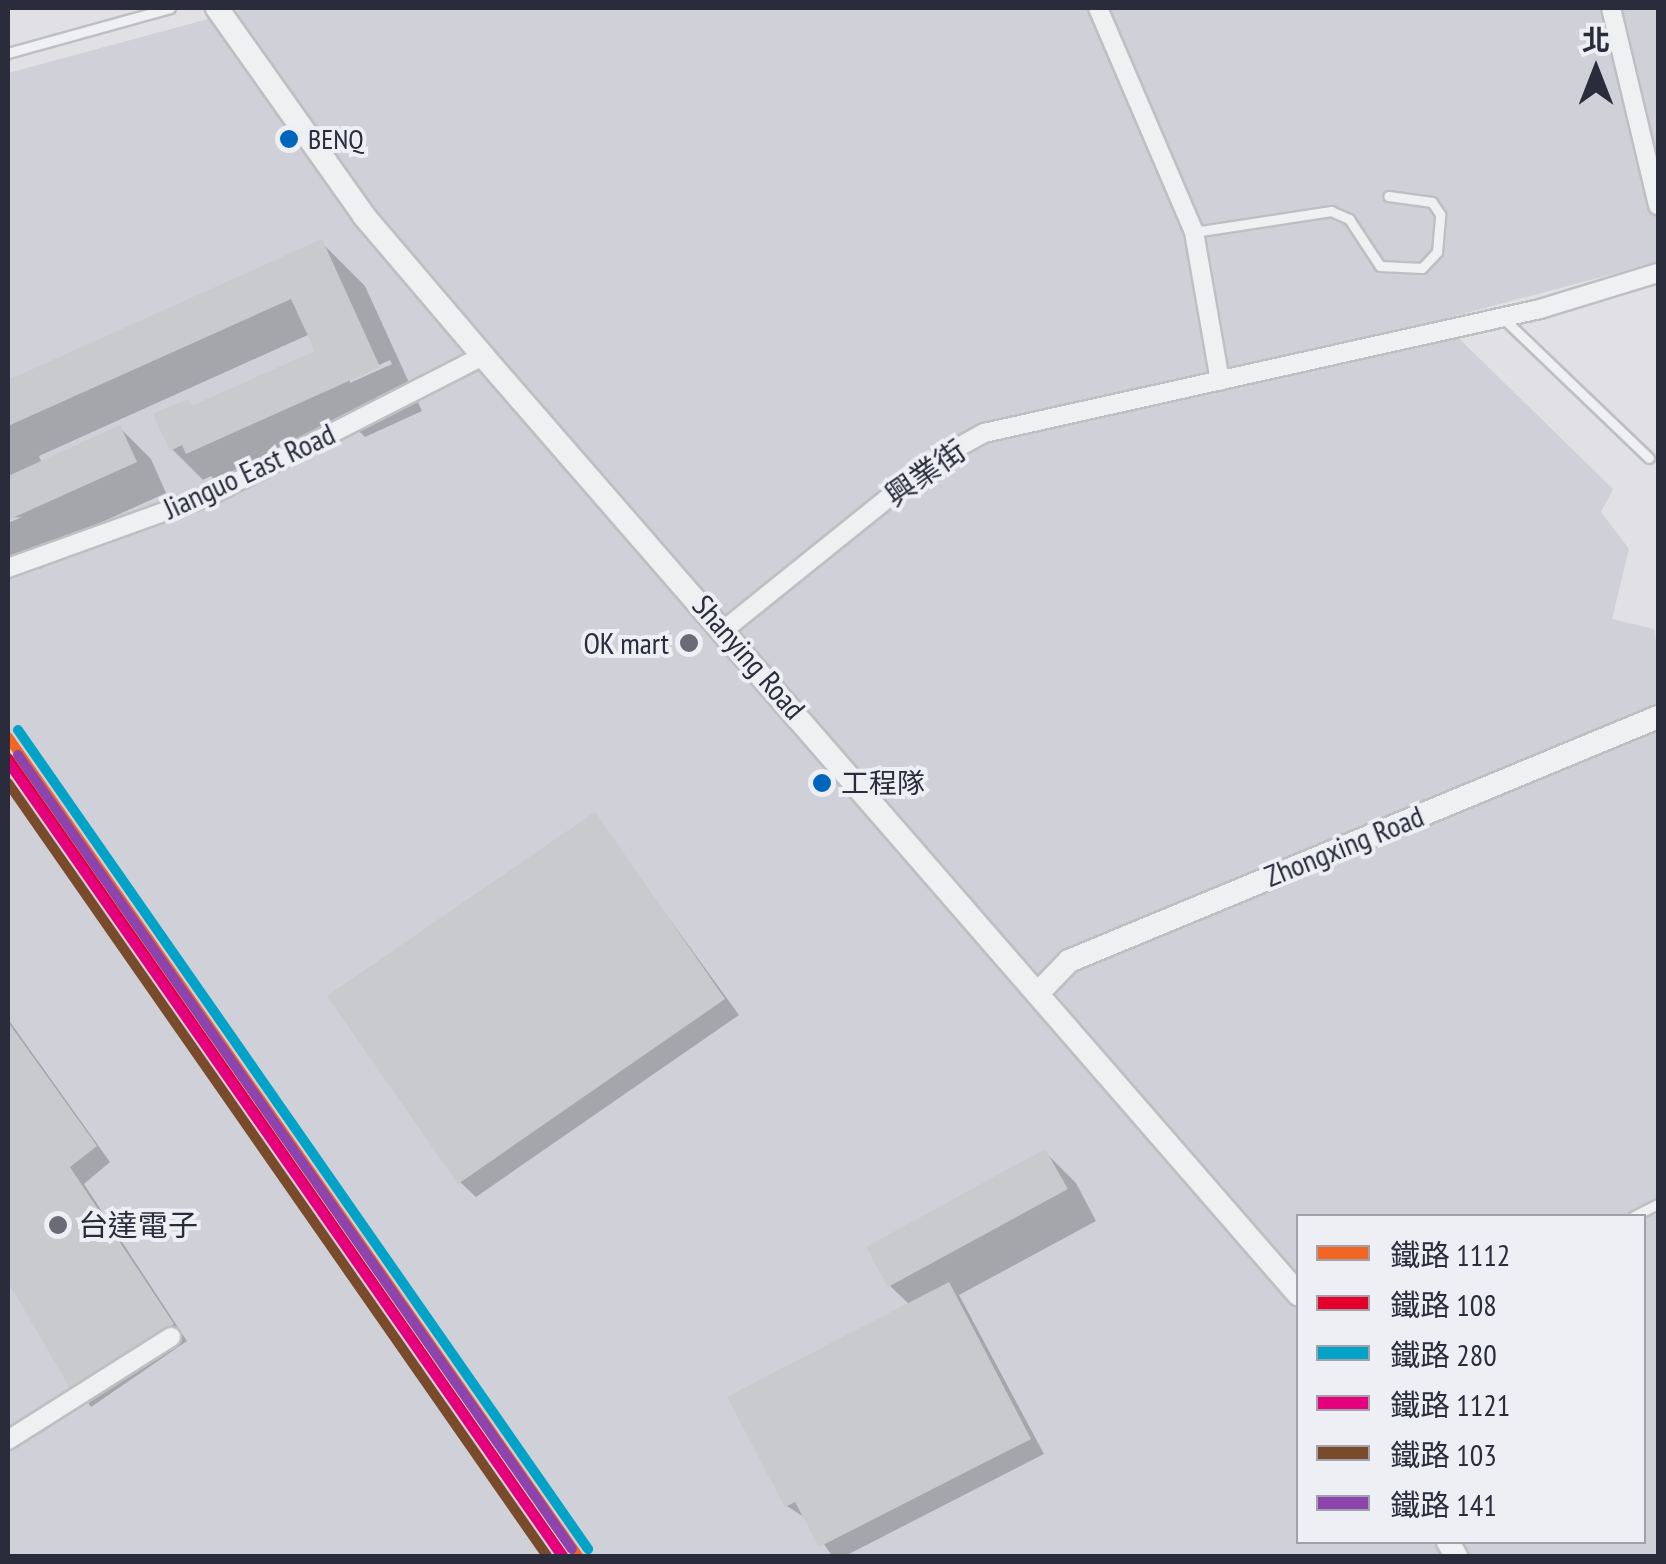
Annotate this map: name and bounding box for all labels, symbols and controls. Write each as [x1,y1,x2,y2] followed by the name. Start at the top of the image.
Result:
[1546,20,1646,120] north arrow
[1582,21,1610,58] text: 北
[308,122,364,156] place label: BENQ
[279,129,299,149] marker: BENQ
[158,416,340,526] street label: Jianguo East Road
[878,432,972,514] street label: 興業街
[685,588,813,726] street label: Shanying Road
[583,625,669,661] place label: OK mart
[678,632,700,654] marker: OK mart
[841,766,925,800] place label: 工程隊
[812,773,832,793] marker: 工程隊
[1259,798,1429,894] street label: Zhongxing Road
[78,1207,198,1243] place label: 台達電子
[47,1214,69,1236] marker: 台達電子
[1296,1214,1646,1544] legend
[1390,1235,1510,1274] text: 鐵路 1112
[1390,1285,1497,1324] text: 鐵路 108
[1390,1335,1497,1374] text: 鐵路 280
[1390,1385,1510,1424] text: 鐵路 1121
[1390,1435,1497,1474] text: 鐵路 103
[1390,1485,1497,1524] text: 鐵路 141

